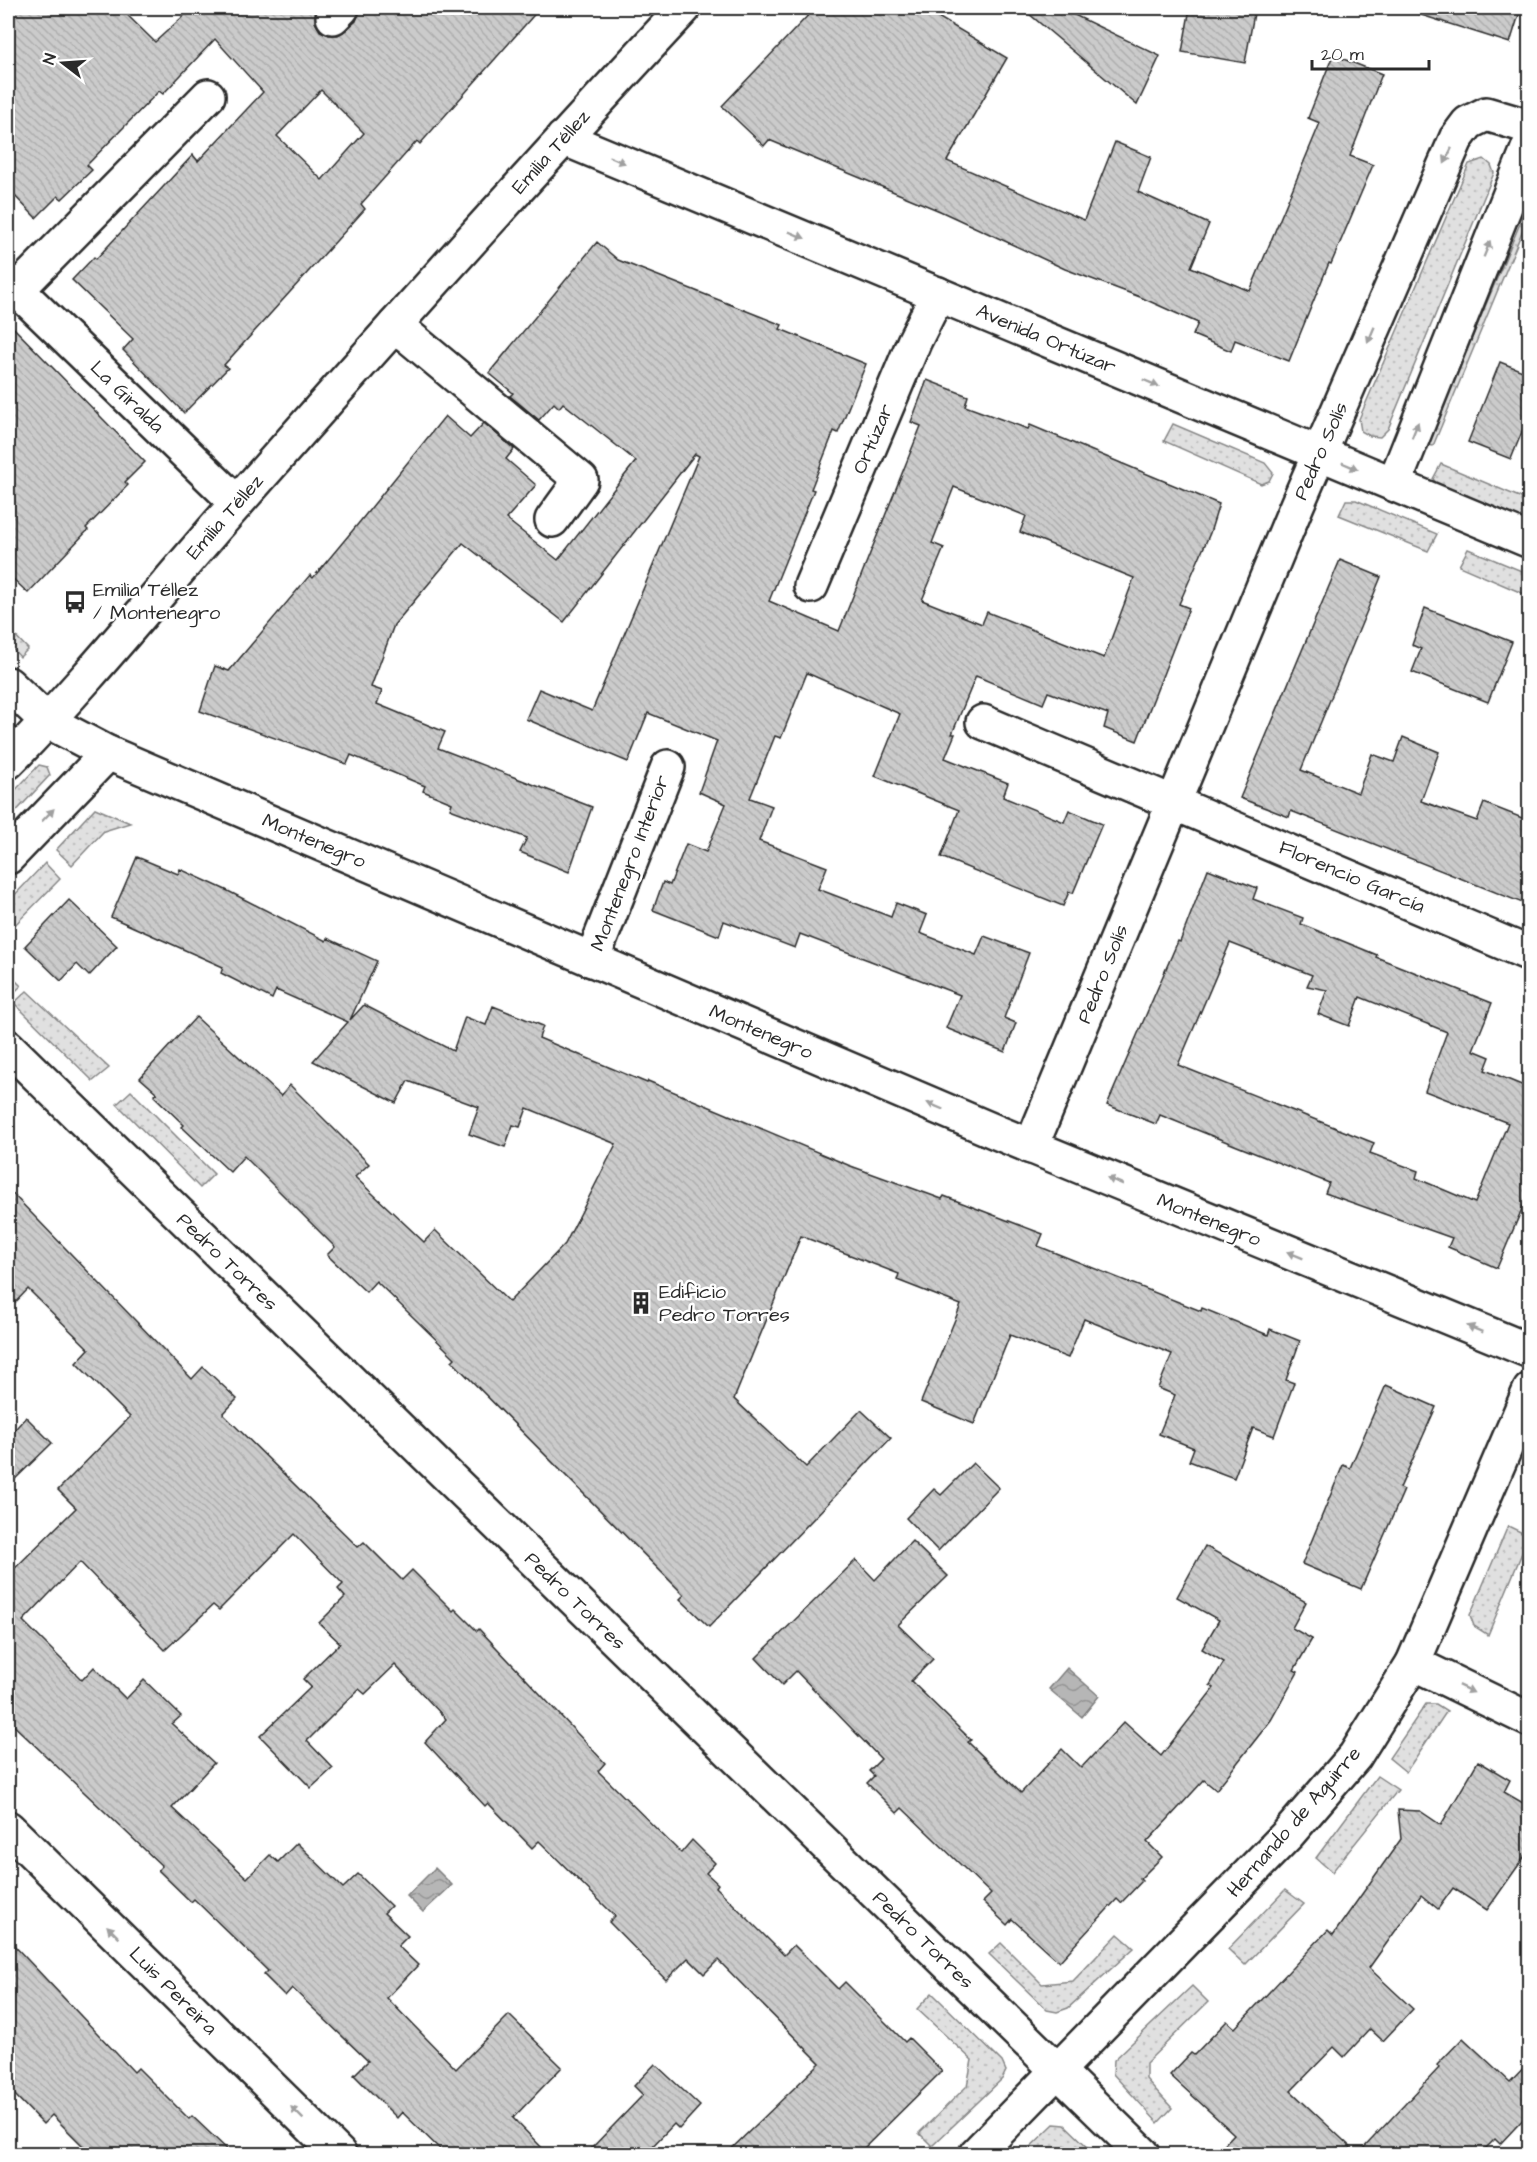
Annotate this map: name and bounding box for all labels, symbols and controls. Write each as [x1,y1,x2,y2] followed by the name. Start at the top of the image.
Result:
[33,33,93,93] north arrow
[1312,33,1429,71] scale bar
[1321,42,1364,67] text: 20 m
[38,51,62,67] text: N
[505,104,597,200] street label: Emilia Téllez
[1444,147,1453,164] one-way arrow
[608,155,626,165] one-way arrow
[788,230,806,240] one-way arrow
[1483,240,1492,258] one-way arrow
[972,297,1120,381] street label: Avenida Ortúzar
[1366,326,1376,344] one-way arrow
[84,354,170,440] street label: La Giralda
[1142,379,1160,388] one-way arrow
[1287,398,1355,504] street label: Pedro Solís
[846,400,900,478] street label: Ortúzar
[1410,420,1420,438] one-way arrow
[1342,461,1360,471] one-way arrow
[180,468,270,566] street label: Emilia Téllez
[93,576,220,628] place label: Emilia Téllez / Montenegro
[62,589,88,615] bus stop icon: Emilia Téllez / Montenegro
[584,771,677,955] street label: Montenegro Interior
[257,807,370,876] street label: Montenegro
[41,808,55,823] one-way arrow
[1275,834,1429,920] street label: Florencio García
[1070,920,1136,1028] street label: Pedro Solís
[704,998,817,1067] street label: Montenegro
[925,1101,943,1111] one-way arrow
[1105,1176,1123,1186] one-way arrow
[1152,1186,1265,1255] street label: Montenegro
[170,1207,284,1317] street label: Pedro Torres
[1286,1250,1304,1259] one-way arrow
[659,1278,790,1329] place label: Edificio Pedro Torres
[628,1290,654,1316] building icon: Edificio Pedro Torres
[1466,1324,1484,1334] one-way arrow
[518,1546,632,1656] street label: Pedro Torres
[1457,1684,1474,1694] one-way arrow
[1220,1740,1368,1904] street label: Hernando de Aguirre
[866,1885,980,1995] street label: Pedro Torres
[107,1926,121,1940] one-way arrow
[123,1941,223,2041] street label: Luis Pereira
[291,2107,305,2121] one-way arrow

